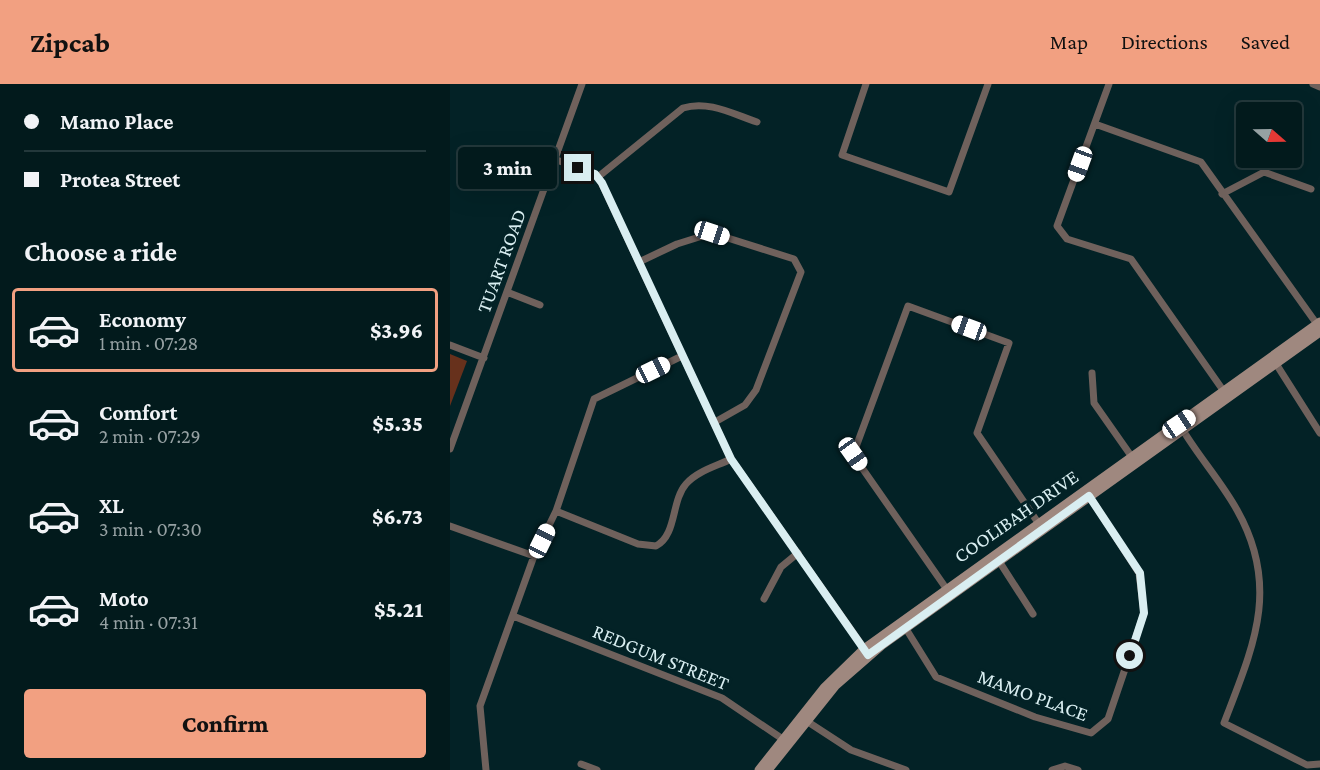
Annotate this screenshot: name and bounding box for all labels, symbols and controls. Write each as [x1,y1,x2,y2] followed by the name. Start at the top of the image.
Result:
[30,27,110,58] text: Zipcab
[1050,30,1088,54] text: Map
[1121,30,1208,54] text: Directions
[1241,30,1290,54] text: Saved
[1236,102,1302,168] north arrow
[1236,102,1302,168] map controls
[60,109,173,134] text: Mamo Place
[1065,144,1095,184] car
[458,147,557,189] callout: 3 min
[564,154,591,181] route end
[483,157,532,179] text: 3 min
[60,167,180,192] text: Protea Street
[472,206,530,316] street label: TUART ROAD
[692,219,732,247] car
[24,237,177,267] text: Choose a ride
[27,303,81,357] icon: car
[99,307,186,332] text: Economy
[949,313,989,343] car
[370,318,423,343] text: $3.96
[99,332,198,354] text: 1 min · 07:28
[633,354,673,386] car
[27,396,81,450] icon: car
[99,400,177,425] text: Comfort
[1159,406,1199,442] car
[372,411,423,436] text: $5.35
[99,425,201,447] text: 2 min · 07:29
[835,434,871,474] car
[950,465,1082,567] street label: COOLIBAH DRIVE
[27,489,81,543] icon: car
[99,493,124,518] text: XL
[372,504,423,529] text: $6.73
[99,518,202,540] text: 3 min · 07:30
[526,521,558,561] car
[27,582,81,636] icon: car
[99,586,149,611] text: Moto
[374,597,423,622] text: $5.21
[99,611,198,633] text: 4 min · 07:31
[590,620,732,694] street label: REDGUM STREET
[1116,642,1143,669] route start
[975,665,1091,725] street label: MAMO PLACE
[24,689,426,758] button: Confirm

